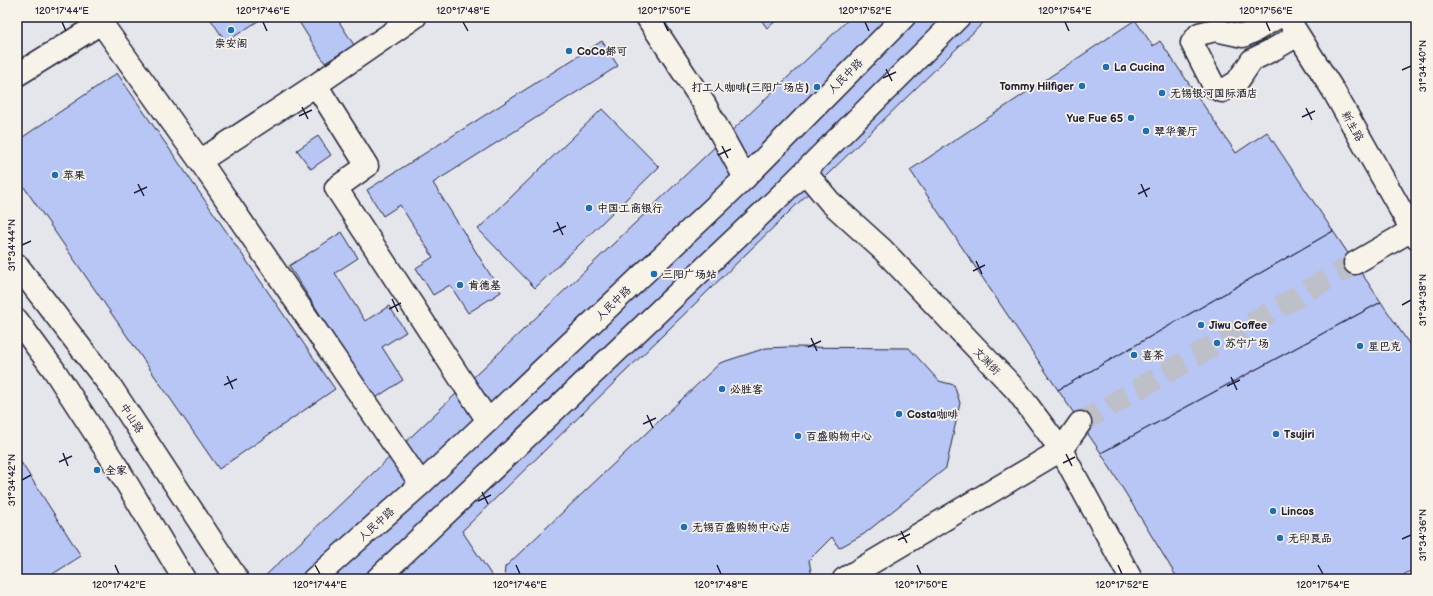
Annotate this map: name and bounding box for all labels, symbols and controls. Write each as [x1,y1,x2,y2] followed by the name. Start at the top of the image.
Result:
[35,5,89,17] text: 120°17'44"E
[236,5,290,17] text: 120°17'46"E
[436,5,490,17] text: 120°17'48"E
[637,5,691,17] text: 120°17'50"E
[838,5,892,17] text: 120°17'52"E
[1038,5,1092,17] text: 120°17'54"E
[1239,5,1293,17] text: 120°17'56"E
[226,25,236,35] marker: 崇安阁
[215,37,248,50] place label: 崇安阁
[1417,40,1429,92] text: 31°34'40"N
[577,45,627,58] place label: CoCo都可
[564,46,574,56] marker: CoCo都可
[825,56,866,97] street label: 人民中路
[1114,61,1165,74] place label: La Cucina
[1101,62,1111,72] marker: La Cucina
[999,80,1075,93] place label: Tommy Hilfiger
[691,81,809,94] place label: 打工人咖啡(三阳广场店)
[1077,81,1087,91] marker: Tommy Hilfiger
[812,82,822,92] marker: 打工人咖啡(三阳广场店)
[1170,87,1258,100] place label: 无锡银河国际酒店
[1157,88,1167,98] marker: 无锡银河国际酒店
[1339,109,1366,144] street label: 新生路
[1066,112,1124,125] place label: Yue Fue 65
[1126,113,1136,123] marker: Yue Fue 65
[1154,125,1198,138] place label: 翠华餐厅
[1141,126,1151,136] marker: 翠华餐厅
[63,169,85,182] place label: 苹果
[50,170,60,180] marker: 苹果
[597,202,663,215] place label: 中国工商银行
[584,203,594,213] marker: 中国工商银行
[6,219,18,271] text: 31°34'44"N
[662,268,717,281] place label: 三阳广场站
[649,269,659,279] marker: 三阳广场站
[1417,274,1429,326] text: 31°34'38"N
[468,279,501,292] place label: 肯德基
[455,280,465,290] marker: 肯德基
[593,283,634,323] street label: 人民中路
[1209,319,1267,332] place label: Jiwu Coffee
[1196,320,1206,330] marker: Jiwu Coffee
[1225,337,1269,350] place label: 苏宁广场
[1212,338,1222,348] marker: 苏宁广场
[1368,340,1401,353] place label: 星巴克
[1355,341,1365,351] marker: 星巴克
[971,345,1003,378] street label: 文渊街
[1142,349,1164,362] place label: 喜茶
[1129,350,1139,360] marker: 喜茶
[730,383,763,396] place label: 必胜客
[717,384,727,394] marker: 必胜客
[117,401,146,436] street label: 中山路
[907,408,958,421] place label: Costa咖啡
[894,409,904,419] marker: Costa咖啡
[1284,428,1315,441] place label: Tsujiri
[1271,429,1281,439] marker: Tsujiri
[806,430,872,443] place label: 百盛购物中心
[793,431,803,441] marker: 百盛购物中心
[6,454,18,506] text: 31°34'42"N
[105,464,127,477] place label: 全家
[92,465,102,475] marker: 全家
[356,505,397,544] street label: 人民中路
[1281,505,1314,518] place label: Lincos
[1268,506,1278,516] marker: Lincos
[1417,509,1429,561] text: 31°34'36"N
[692,521,791,534] place label: 无锡百盛购物中心店
[679,522,689,532] marker: 无锡百盛购物中心店
[1288,532,1332,545] place label: 无印良品
[1275,533,1285,543] marker: 无印良品
[92,579,146,591] text: 120°17'42"E
[293,579,347,591] text: 120°17'44"E
[493,579,547,591] text: 120°17'46"E
[694,579,748,591] text: 120°17'48"E
[894,579,948,591] text: 120°17'50"E
[1095,579,1149,591] text: 120°17'52"E
[1296,579,1350,591] text: 120°17'54"E

